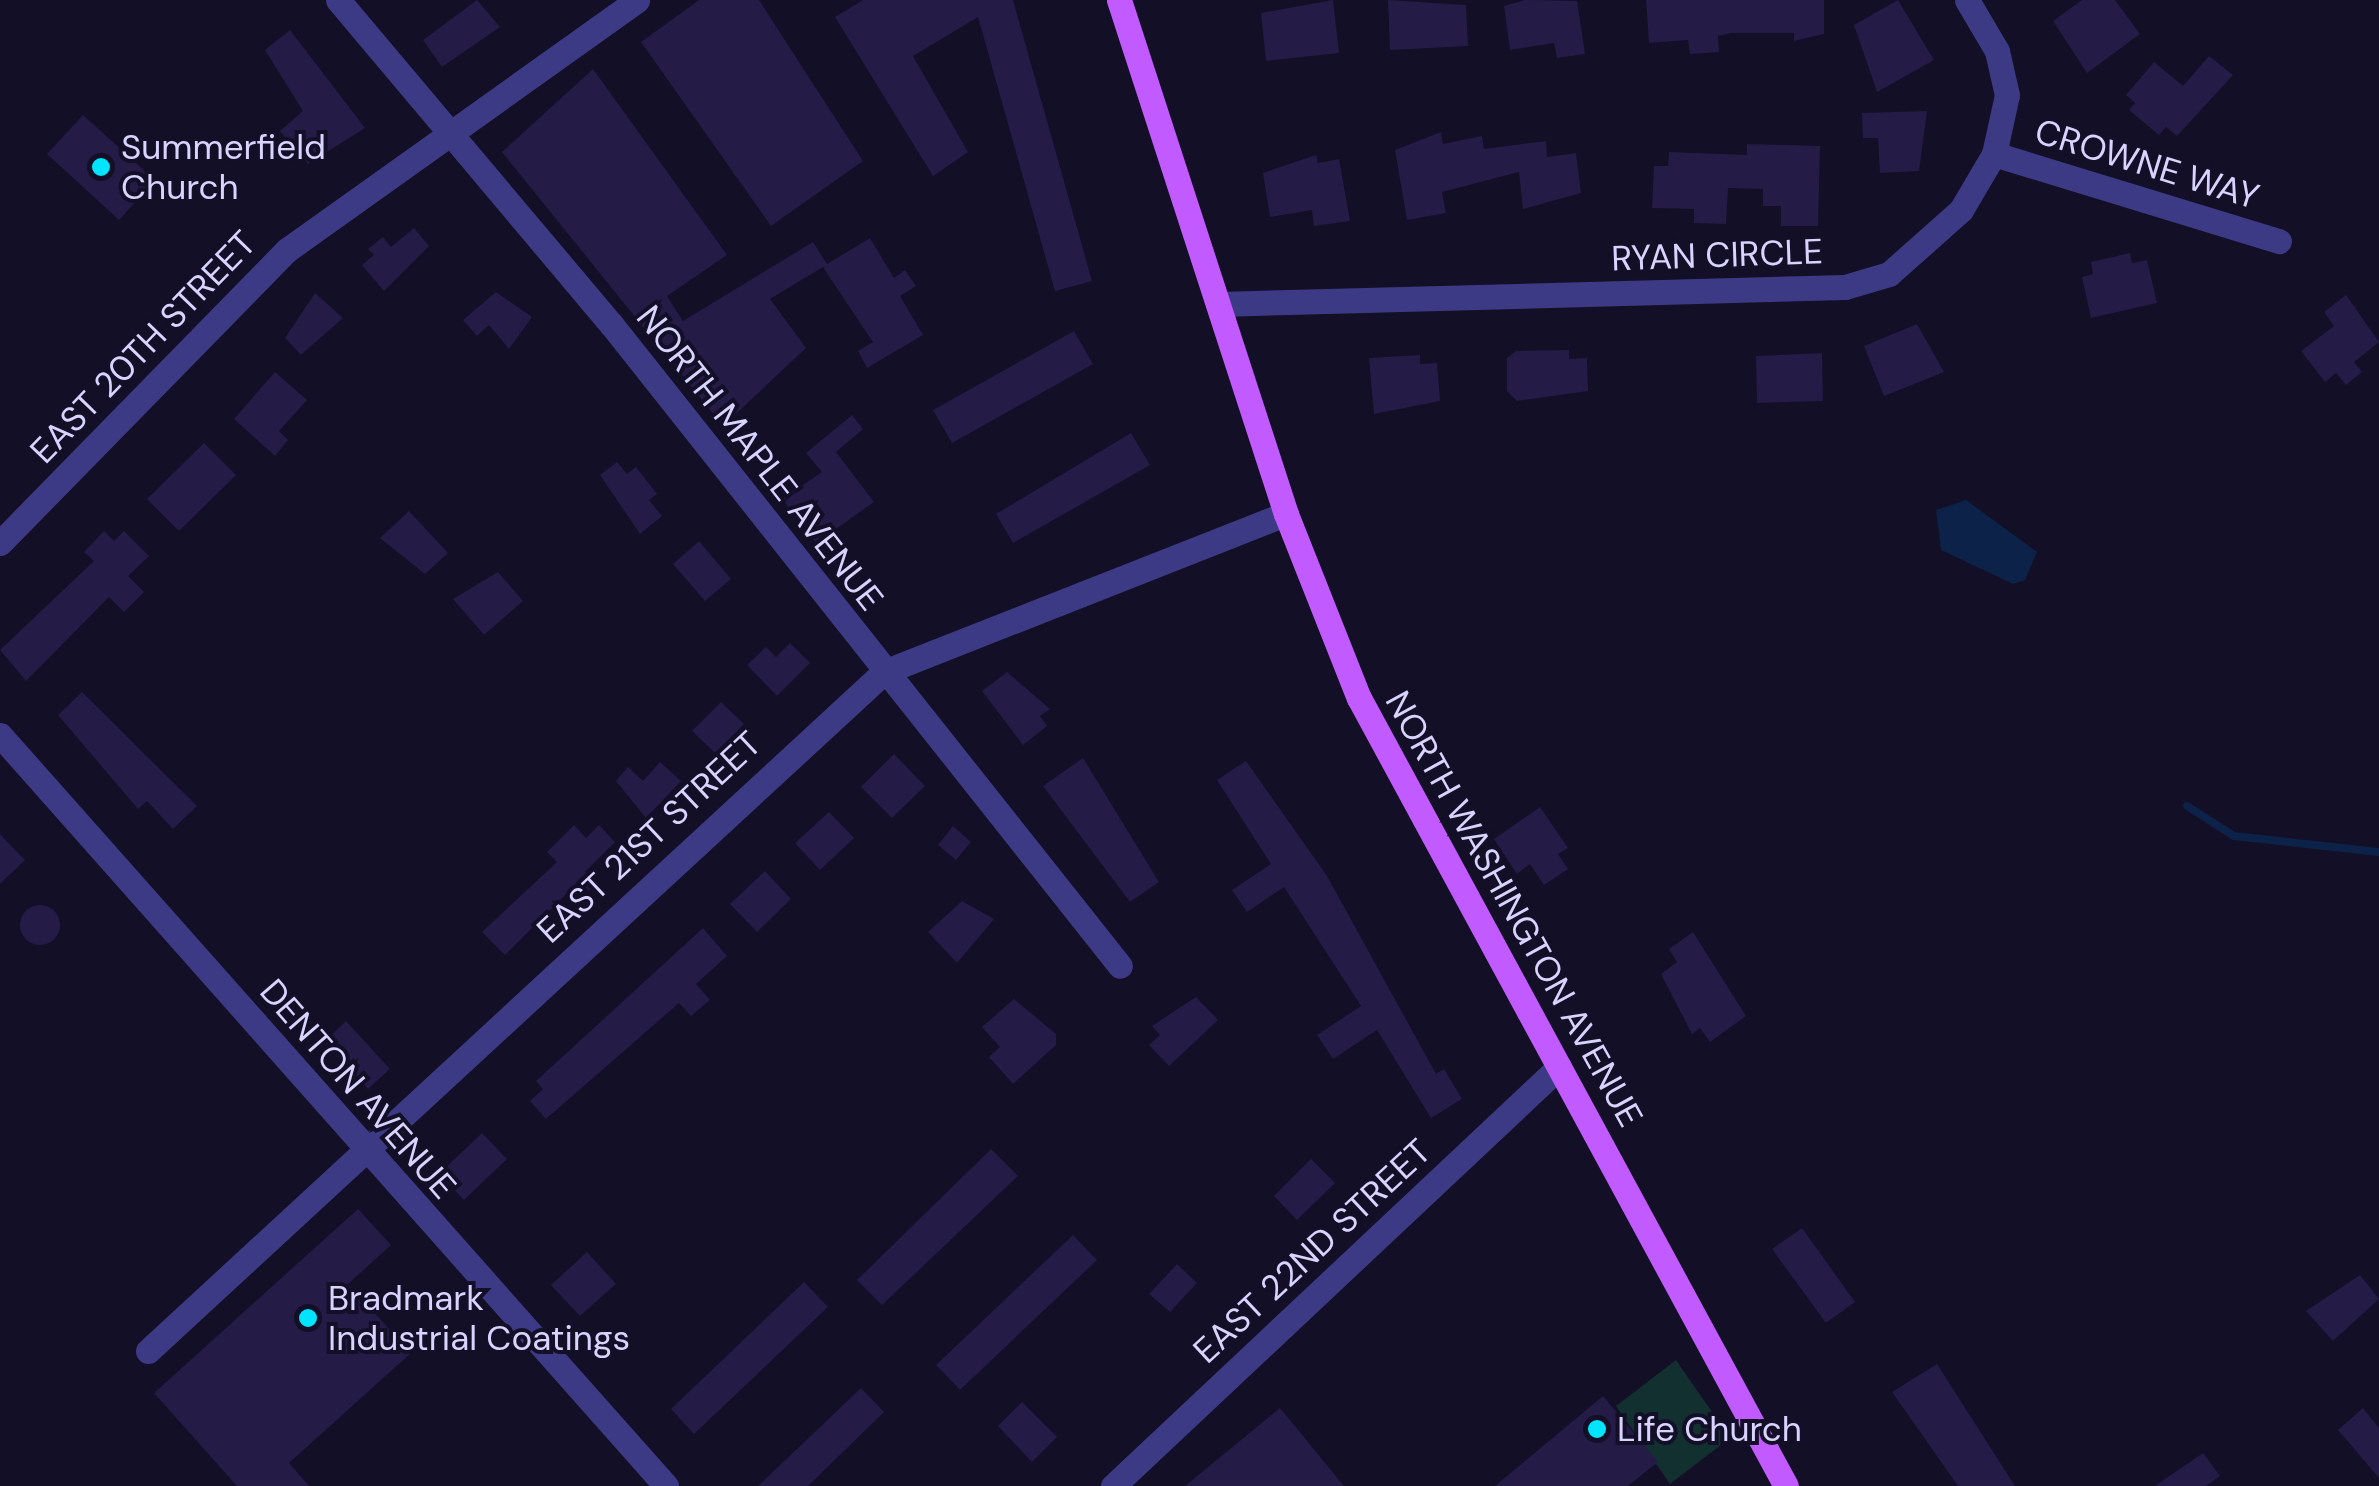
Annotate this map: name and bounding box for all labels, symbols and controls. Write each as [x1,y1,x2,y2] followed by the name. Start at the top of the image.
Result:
[2030,110,2264,218] street label: CROWNE WAY
[121,126,326,208] place label: Summerfield Church
[90,156,112,178] marker: Summerfield Church
[22,222,264,472] street label: EAST 20TH STREET
[1611,230,1823,280] street label: RYAN CIRCLE
[628,297,892,619] street label: NORTH MAPLE AVENUE
[1377,684,1651,1134] street label: NORTH WASHINGTON AVENUE
[528,723,770,951] street label: EAST 21ST STREET
[251,971,465,1207] street label: DENTON AVENUE
[1185,1130,1439,1372] street label: EAST 22ND STREET
[328,1277,630,1359] place label: Bradmark Industrial Coatings
[297,1307,319,1329] marker: Bradmark Industrial Coatings
[1617,1408,1802,1450] place label: Life Church
[1586,1418,1608,1440] marker: Life Church

